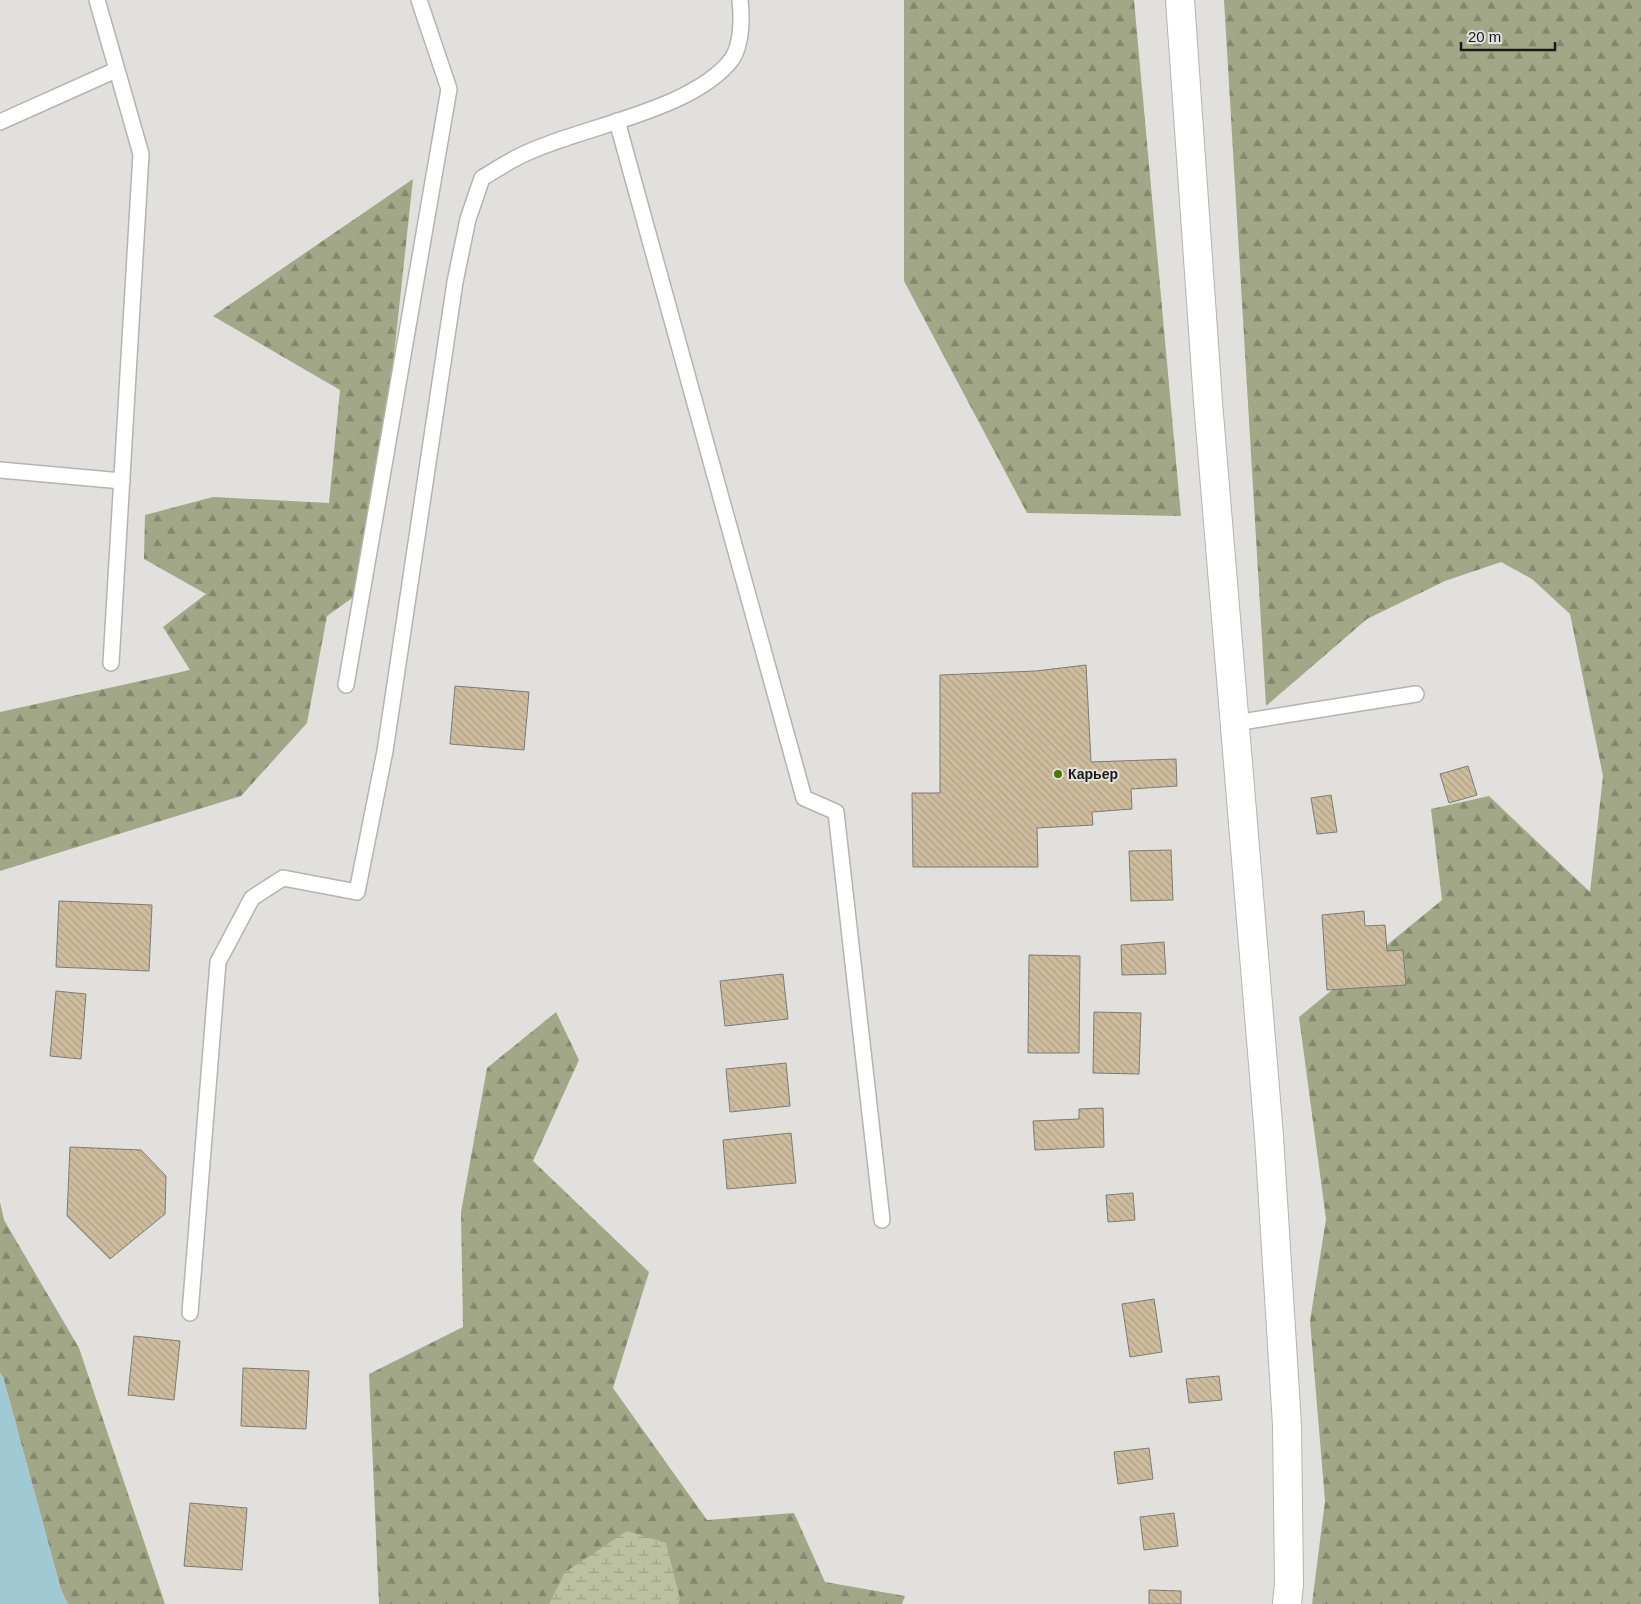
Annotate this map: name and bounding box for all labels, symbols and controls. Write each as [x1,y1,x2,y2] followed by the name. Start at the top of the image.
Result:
[1461,20,1555,52] scale bar
[1468,28,1501,45] text: 20 m
[1068,766,1118,782] place label: Карьер
[1052,768,1064,780] marker: Карьер

